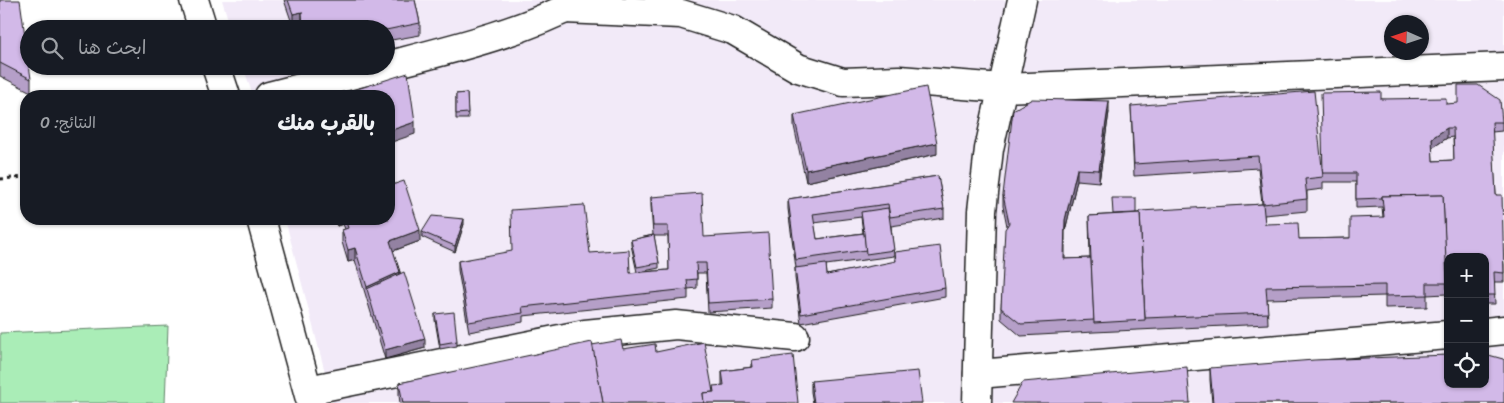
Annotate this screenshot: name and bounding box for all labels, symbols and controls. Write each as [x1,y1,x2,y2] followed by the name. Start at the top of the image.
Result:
[1384,15,1429,60] north arrow
[20,20,395,75] search box
[78,31,146,64] text: ابحث هنا
[38,34,66,62] icon: search
[277,104,375,142] text: بالقرب منك
[40,108,96,137] text: النتائج: 0
[1444,253,1489,388] map controls
[1444,253,1489,298] button: +
[1444,298,1489,343] button: −
[1444,343,1489,388] button: locate

